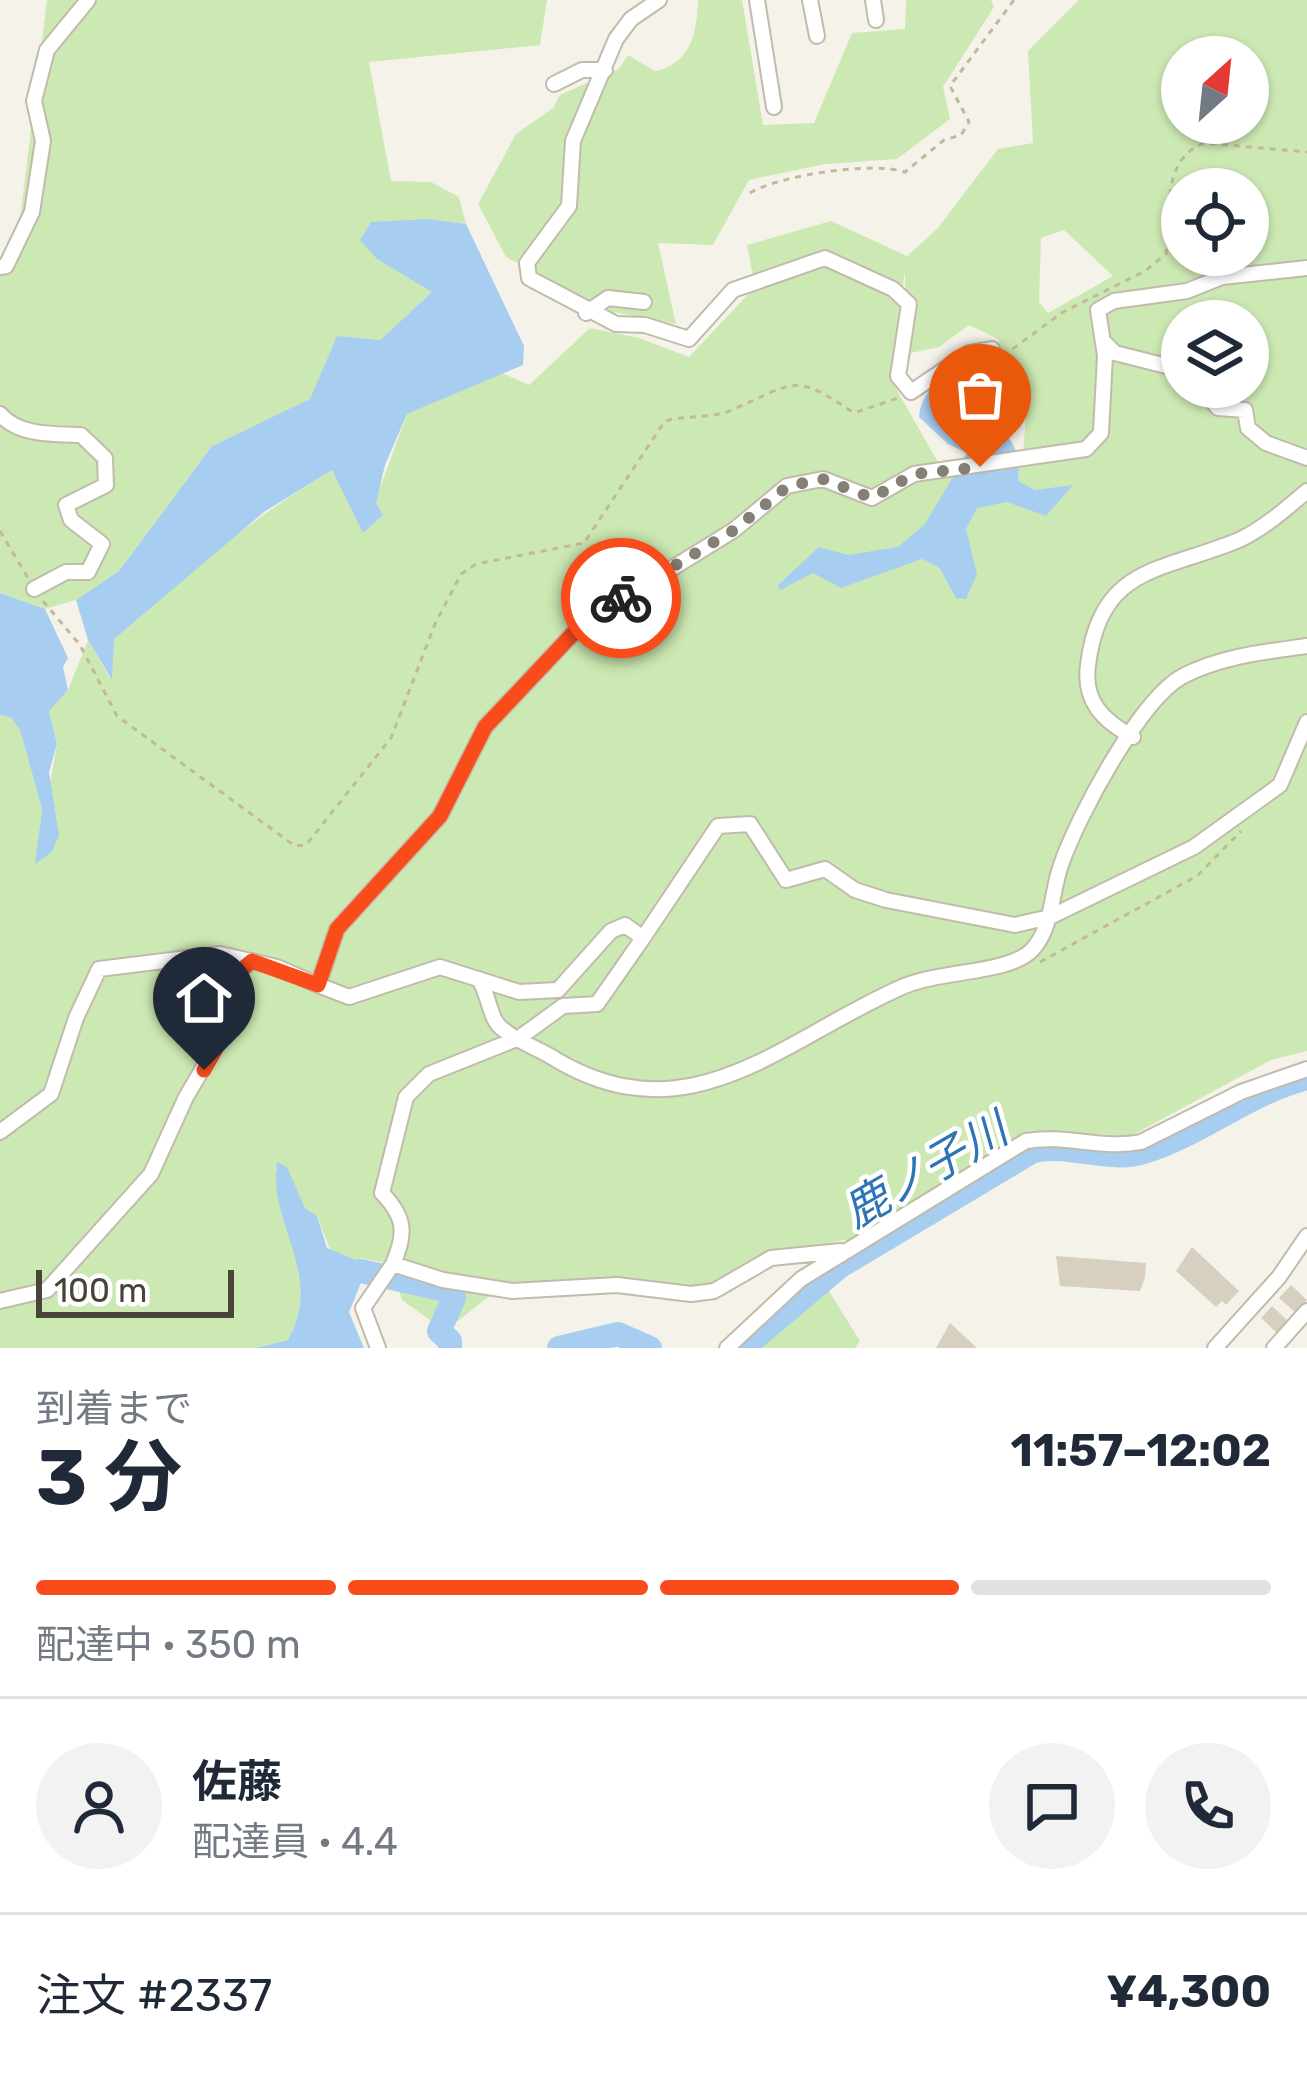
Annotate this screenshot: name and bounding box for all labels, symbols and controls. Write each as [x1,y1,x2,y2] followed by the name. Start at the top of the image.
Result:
[1161,36,1269,144] north arrow
[1161,36,1269,408] map controls
[1161,168,1269,276] button: locate
[1161,300,1269,408] button: layers
[929,344,1031,467] pin
[947,362,1013,428] icon: bag
[561,538,681,658] courier
[588,565,654,631] icon: bike
[153,947,255,1070] pin
[171,965,237,1031] icon: home
[834,1100,1020,1238] water label: 鹿ノ子川
[36,1264,234,1317] scale bar
[54,1271,147,1310] text: 100 m
[36,1386,192,1432] text: 到着まで
[1011,1424,1271,1477] text: 11:57–12:02
[36,1431,182,1524] text: 3 分
[36,1622,301,1668] text: 配達中 · 350 m
[36,1743,162,1869] button: person
[989,1743,1115,1869] button: chat
[1145,1743,1271,1869] button: phone
[192,1755,282,1808] text: 佐藤
[192,1819,398,1865] text: 配達員 · 4.4
[1106,1965,1271,2018] text: ¥4,300
[36,1969,272,2022] text: 注文 #2337

